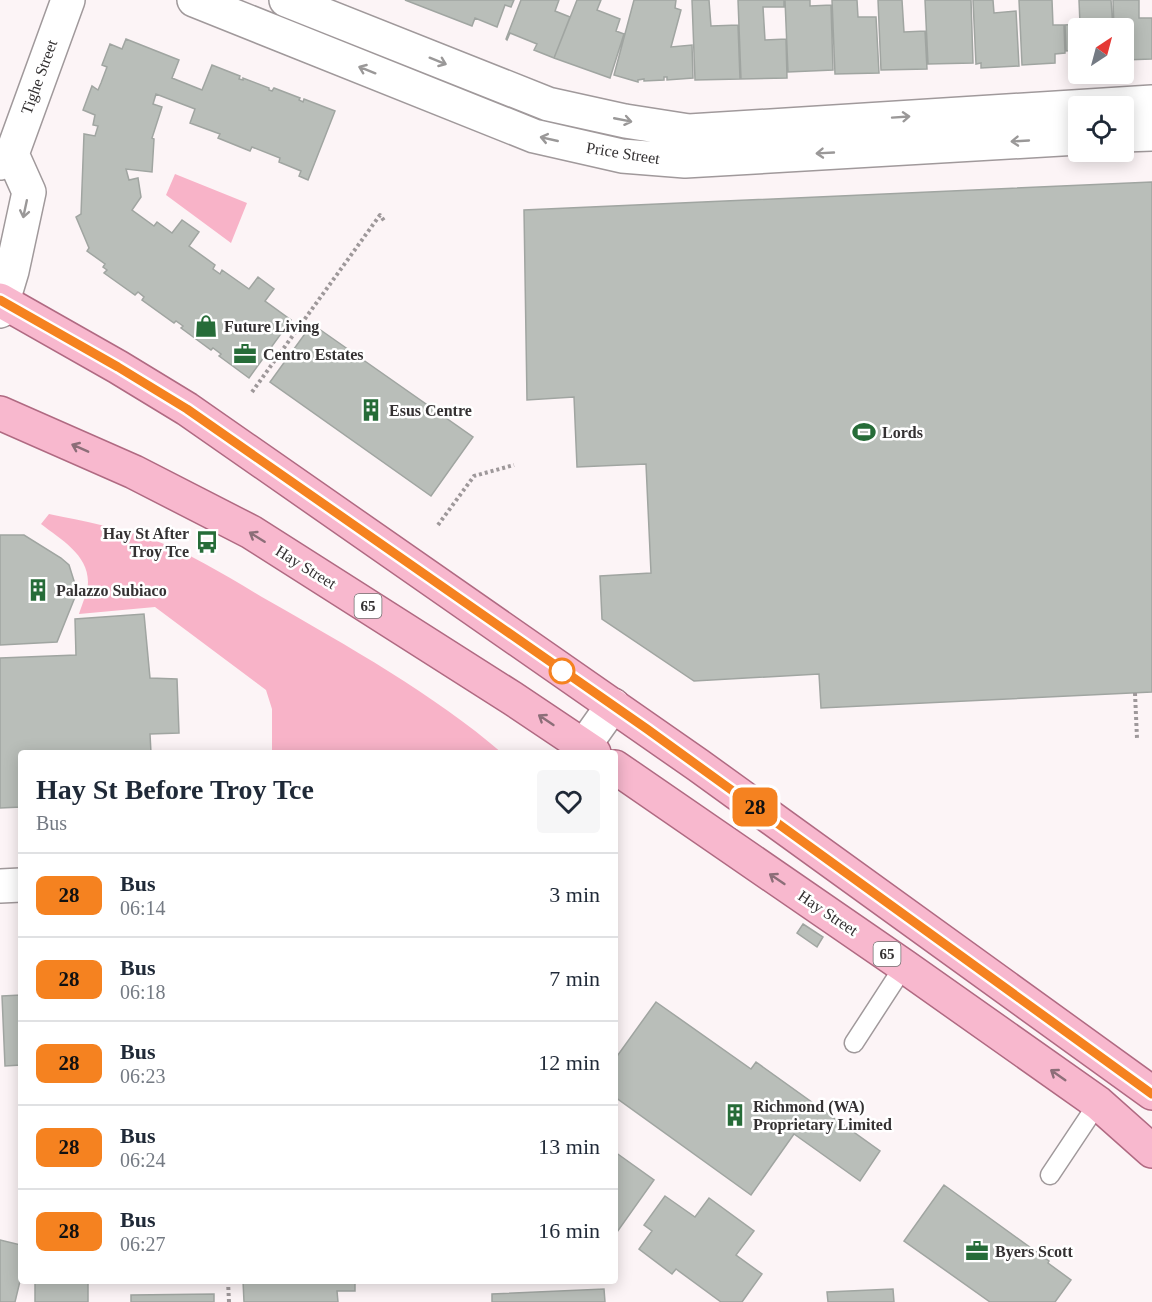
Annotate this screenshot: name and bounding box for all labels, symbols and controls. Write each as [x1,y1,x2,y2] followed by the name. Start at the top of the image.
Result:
[1068,18,1134,84] north arrow
[1068,18,1134,162] map controls
[18,37,61,117] street label: Tighe Street
[428,56,446,67] one-way arrow
[358,64,376,75] one-way arrow
[1068,96,1134,162] button: locate
[890,112,910,123] one-way arrow
[613,115,632,126] one-way arrow
[540,133,559,145] one-way arrow
[1011,136,1031,147] one-way arrow
[585,139,662,167] street label: Price Street
[816,147,836,158] one-way arrow
[19,199,31,218] one-way arrow
[193,313,219,339] shop icon: Future Living
[224,318,319,336] place label: Future Living
[232,341,258,367] office icon: Centro Estates
[263,346,364,363] place label: Centro Estates
[358,397,384,423] building icon: Esus Centre
[389,402,472,419] place label: Esus Centre
[851,419,877,445] sports icon: Lords
[882,424,923,441] place label: Lords
[72,442,90,454] one-way arrow
[103,525,189,561] place label: Hay St After Troy Tce
[194,529,220,555] bus stop icon: Hay St After Troy Tce
[249,530,266,542] one-way arrow
[272,542,340,593] street label: Hay Street
[25,577,51,603] building icon: Palazzo Subiaco
[56,582,167,599] place label: Palazzo Subiaco
[354,594,382,618] road number: 65
[549,658,575,684] unlabelled marker
[538,714,554,726] one-way arrow
[537,770,600,833] button: heart
[36,774,314,805] text: Hay St Before Troy Tce
[728,788,782,826] line badge: 28
[745,795,766,819] text: 28
[36,812,67,834] text: Bus
[120,871,155,896] text: Bus
[770,873,786,885] one-way arrow
[549,882,600,907] text: 3 min
[59,883,80,907] text: 28
[795,887,861,940] street label: Hay Street
[120,897,166,919] text: 06:14
[874,942,900,966] road number: 65
[120,955,155,980] text: Bus
[549,966,600,991] text: 7 min
[59,967,80,991] text: 28
[120,981,166,1003] text: 06:18
[120,1039,155,1064] text: Bus
[538,1050,600,1075] text: 12 min
[59,1051,80,1075] text: 28
[120,1065,166,1087] text: 06:23
[1050,1069,1066,1081] one-way arrow
[753,1098,892,1134] place label: Richmond (WA) Proprietary Limited
[722,1102,748,1128] building icon: Richmond (WA) Proprietary Limited
[120,1123,155,1148] text: Bus
[538,1134,600,1159] text: 13 min
[59,1135,80,1159] text: 28
[120,1149,166,1171] text: 06:24
[120,1207,155,1232] text: Bus
[538,1218,600,1243] text: 16 min
[59,1219,80,1243] text: 28
[120,1233,166,1255] text: 06:27
[964,1238,990,1264] office icon: Byers Scott
[995,1243,1073,1261] place label: Byers Scott

